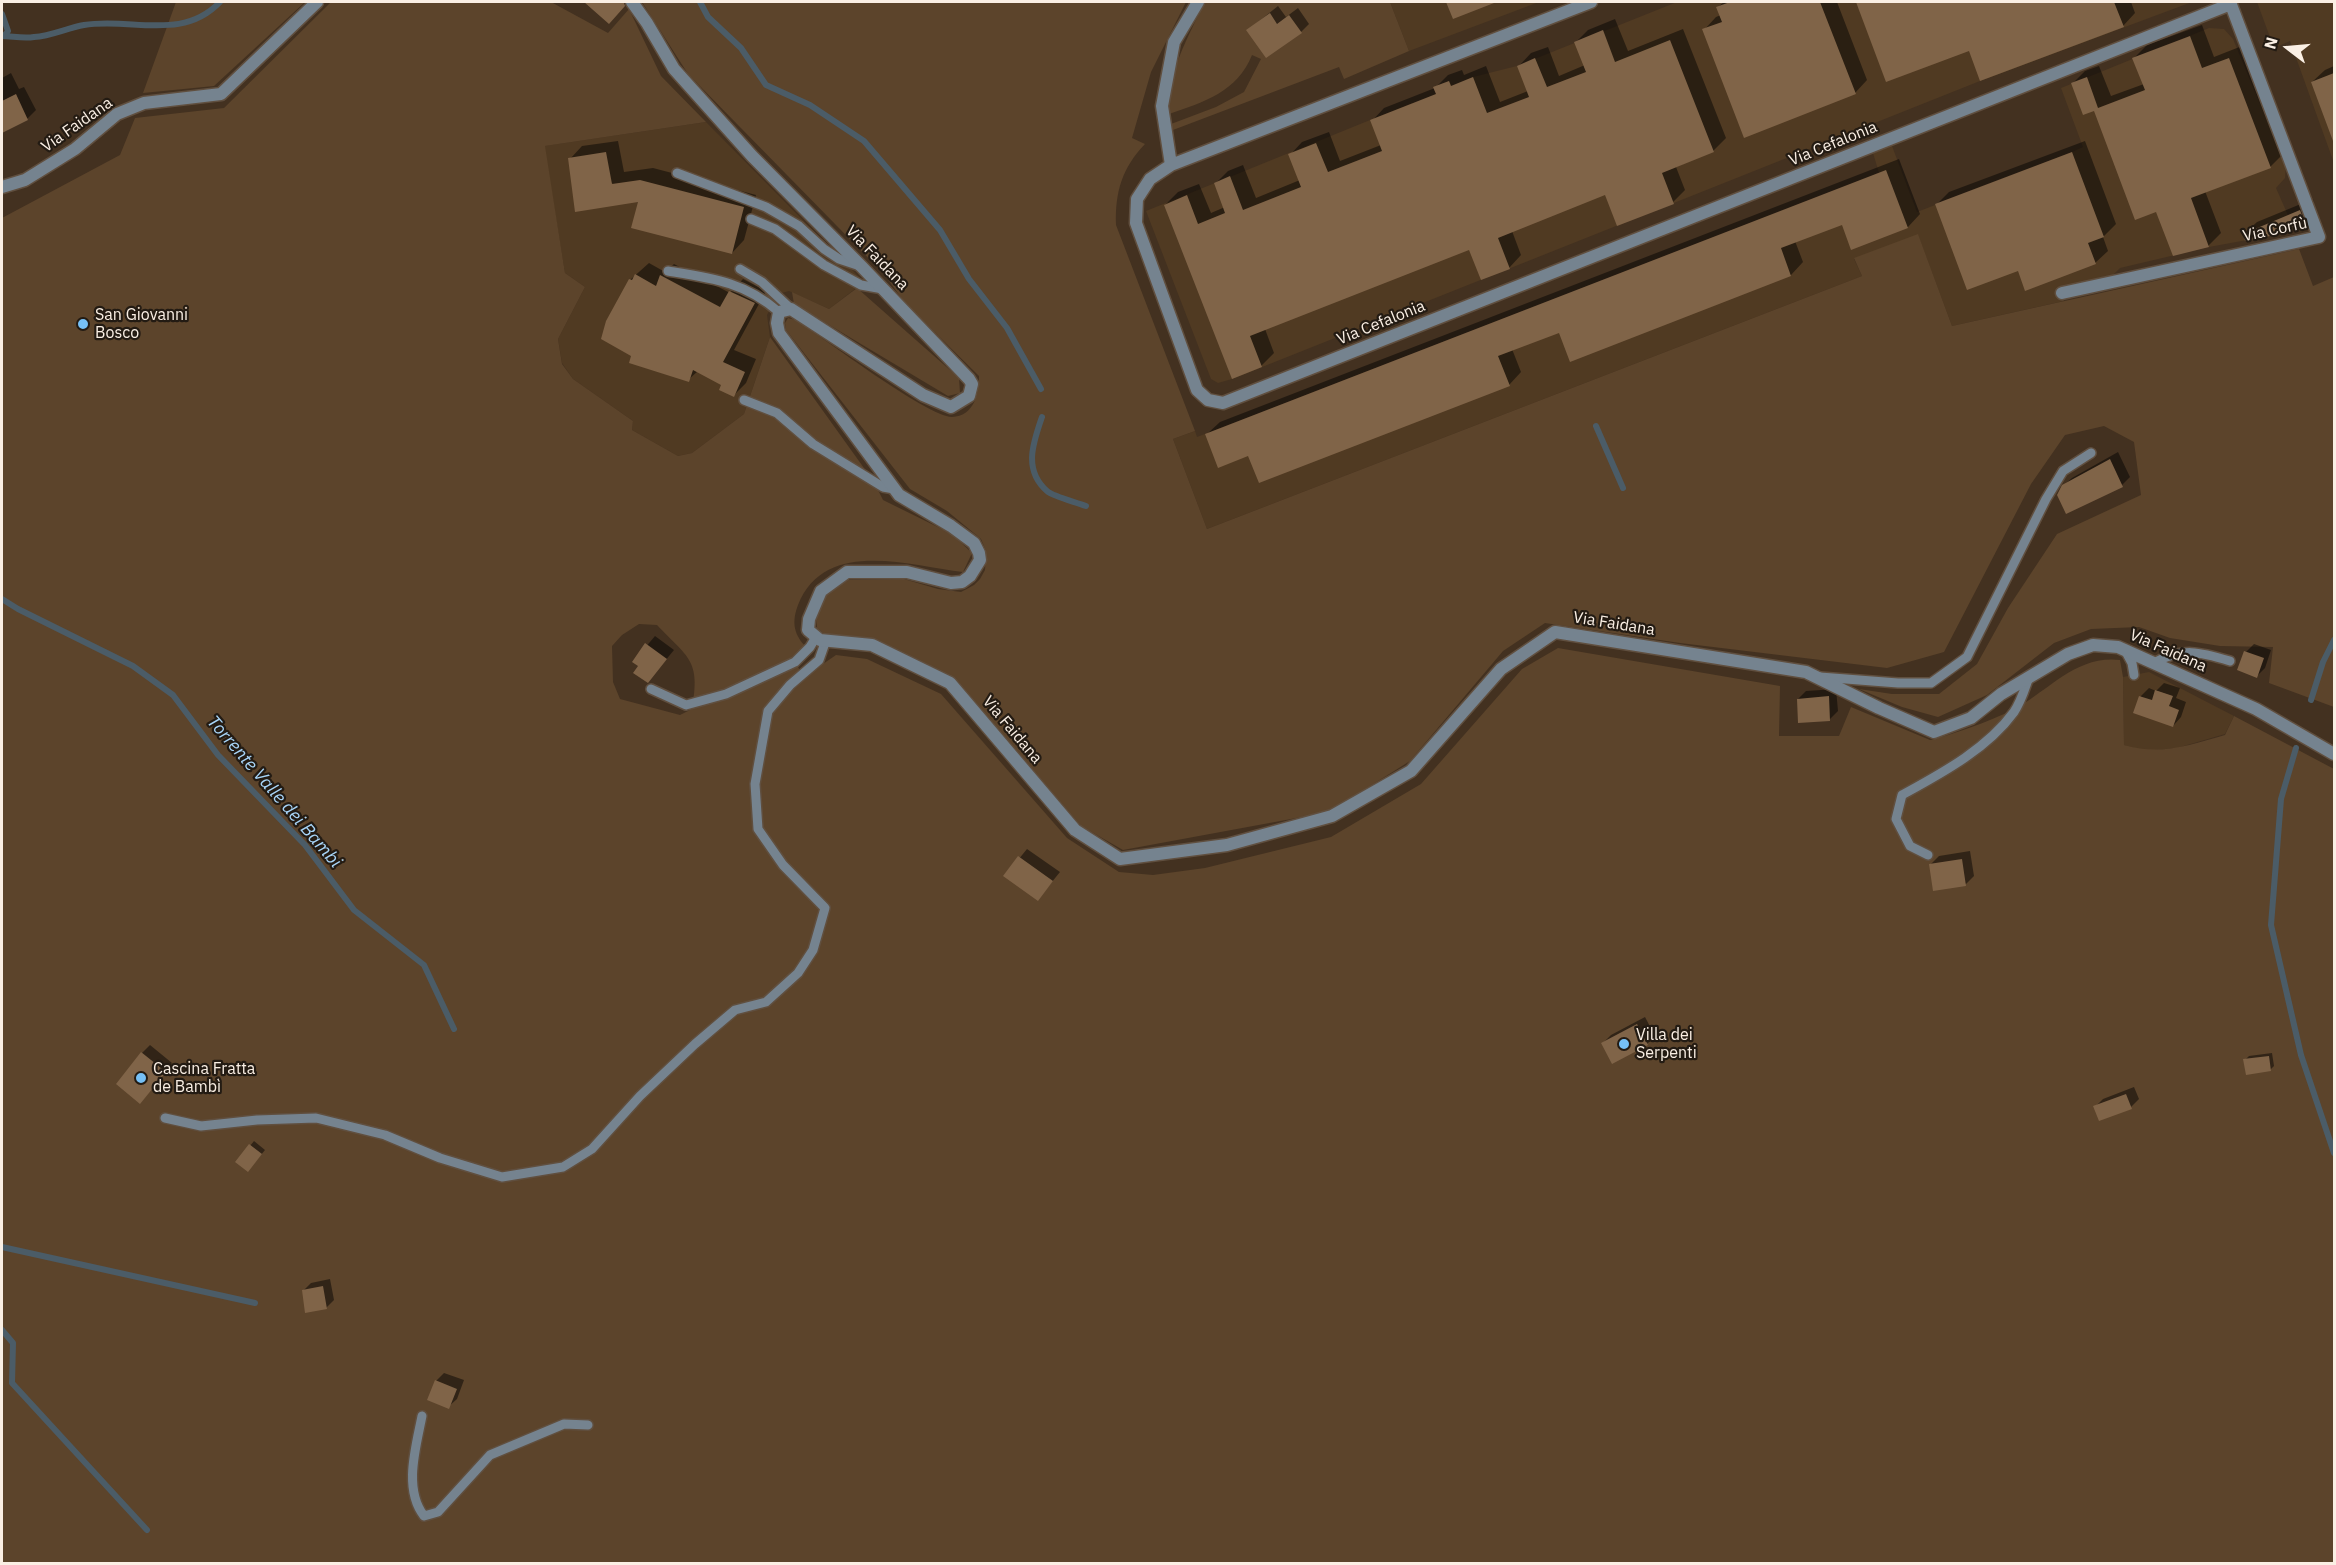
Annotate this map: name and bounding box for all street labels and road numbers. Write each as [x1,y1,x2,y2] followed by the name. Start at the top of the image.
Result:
[38,94,116,156] street label: Via Faidana
[1786,118,1880,170] street label: Via Cefalonia
[2241,214,2309,246] street label: Via Corfù
[841,222,913,294] street label: Via Faidana
[1334,297,1428,349] street label: Via Cefalonia
[1572,608,1656,640] street label: Via Faidana
[2126,625,2210,677] street label: Via Faidana
[978,692,1046,768] street label: Via Faidana

